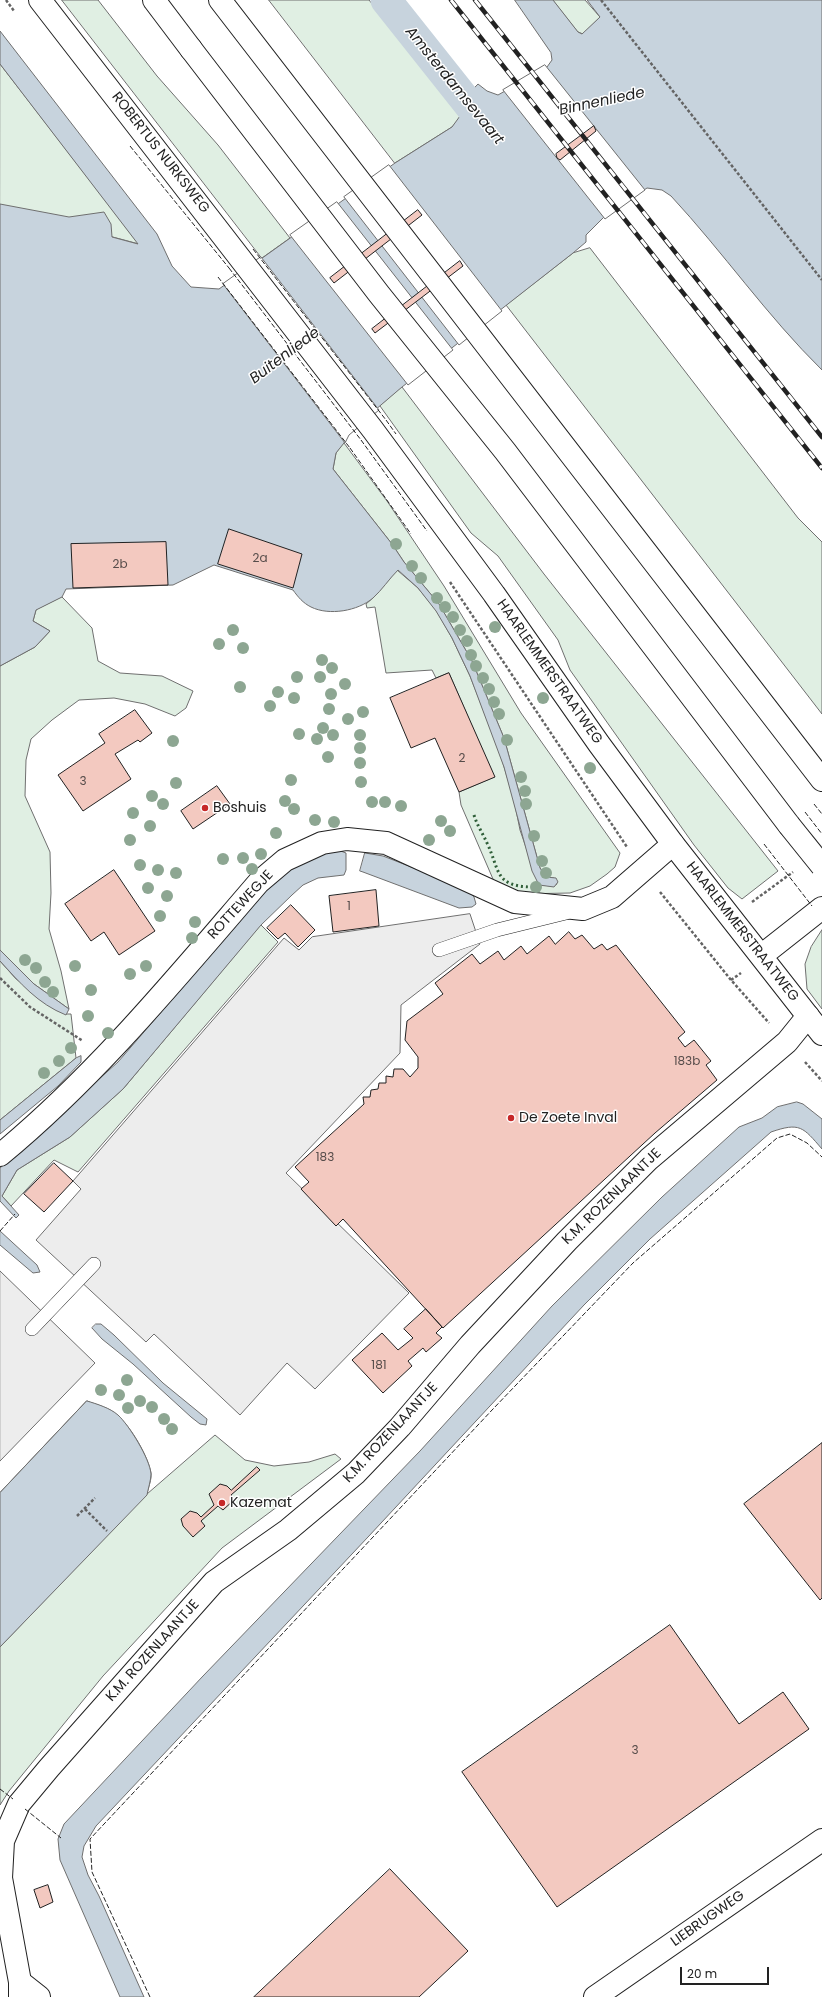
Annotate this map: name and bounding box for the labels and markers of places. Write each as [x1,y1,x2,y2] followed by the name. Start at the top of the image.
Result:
[213,800,267,816] place label: Boshuis
[200,803,210,813] marker: Boshuis
[519,1110,617,1126] place label: De Zoete Inval
[506,1113,516,1123] marker: De Zoete Inval
[230,1495,292,1511] place label: Kazemat
[217,1498,227,1508] marker: Kazemat

